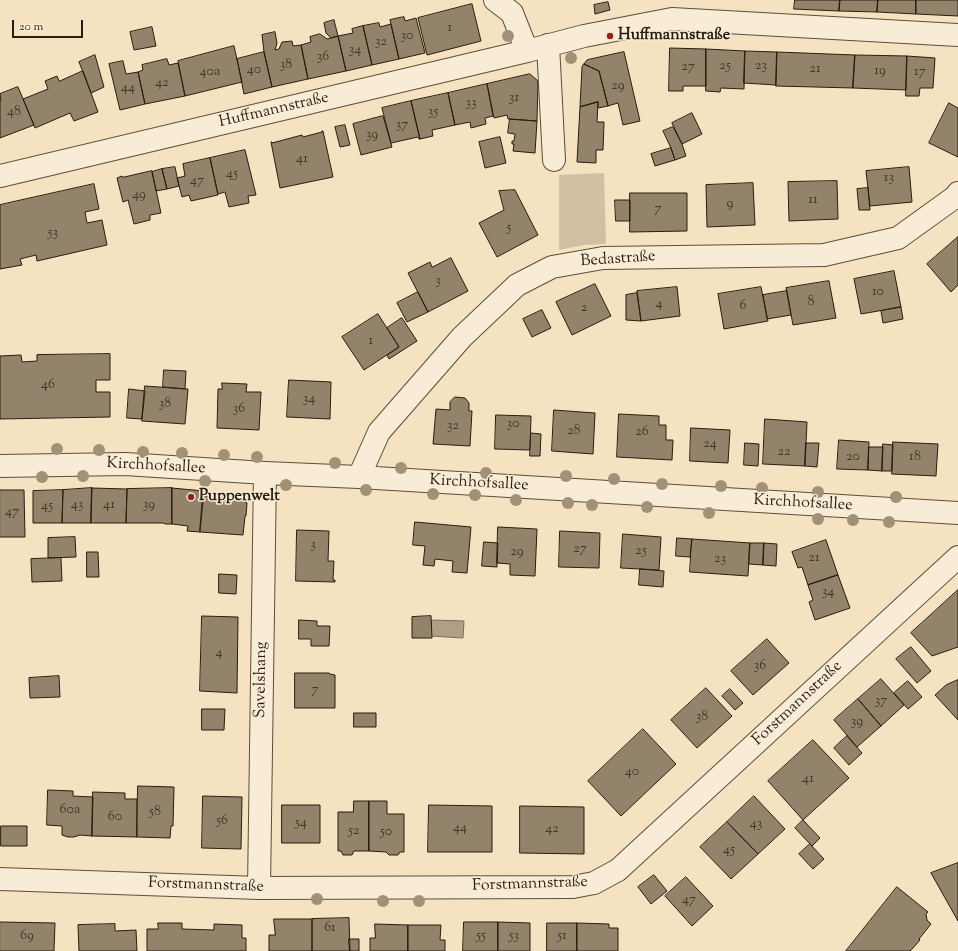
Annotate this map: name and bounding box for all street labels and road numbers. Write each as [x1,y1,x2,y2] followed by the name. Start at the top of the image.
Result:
[217,89,331,133] street label: Huffmannstraße
[580,248,656,272] street label: Bedastraße
[106,455,206,479] street label: Kirchhofsallee
[429,472,529,496] street label: Kirchhofsallee
[753,492,853,516] street label: Kirchhofsallee
[252,642,272,718] street label: Savelshang
[749,658,847,750] street label: Forstmannstraße
[472,873,588,897] street label: Forstmannstraße
[148,874,264,898] street label: Forstmannstraße

